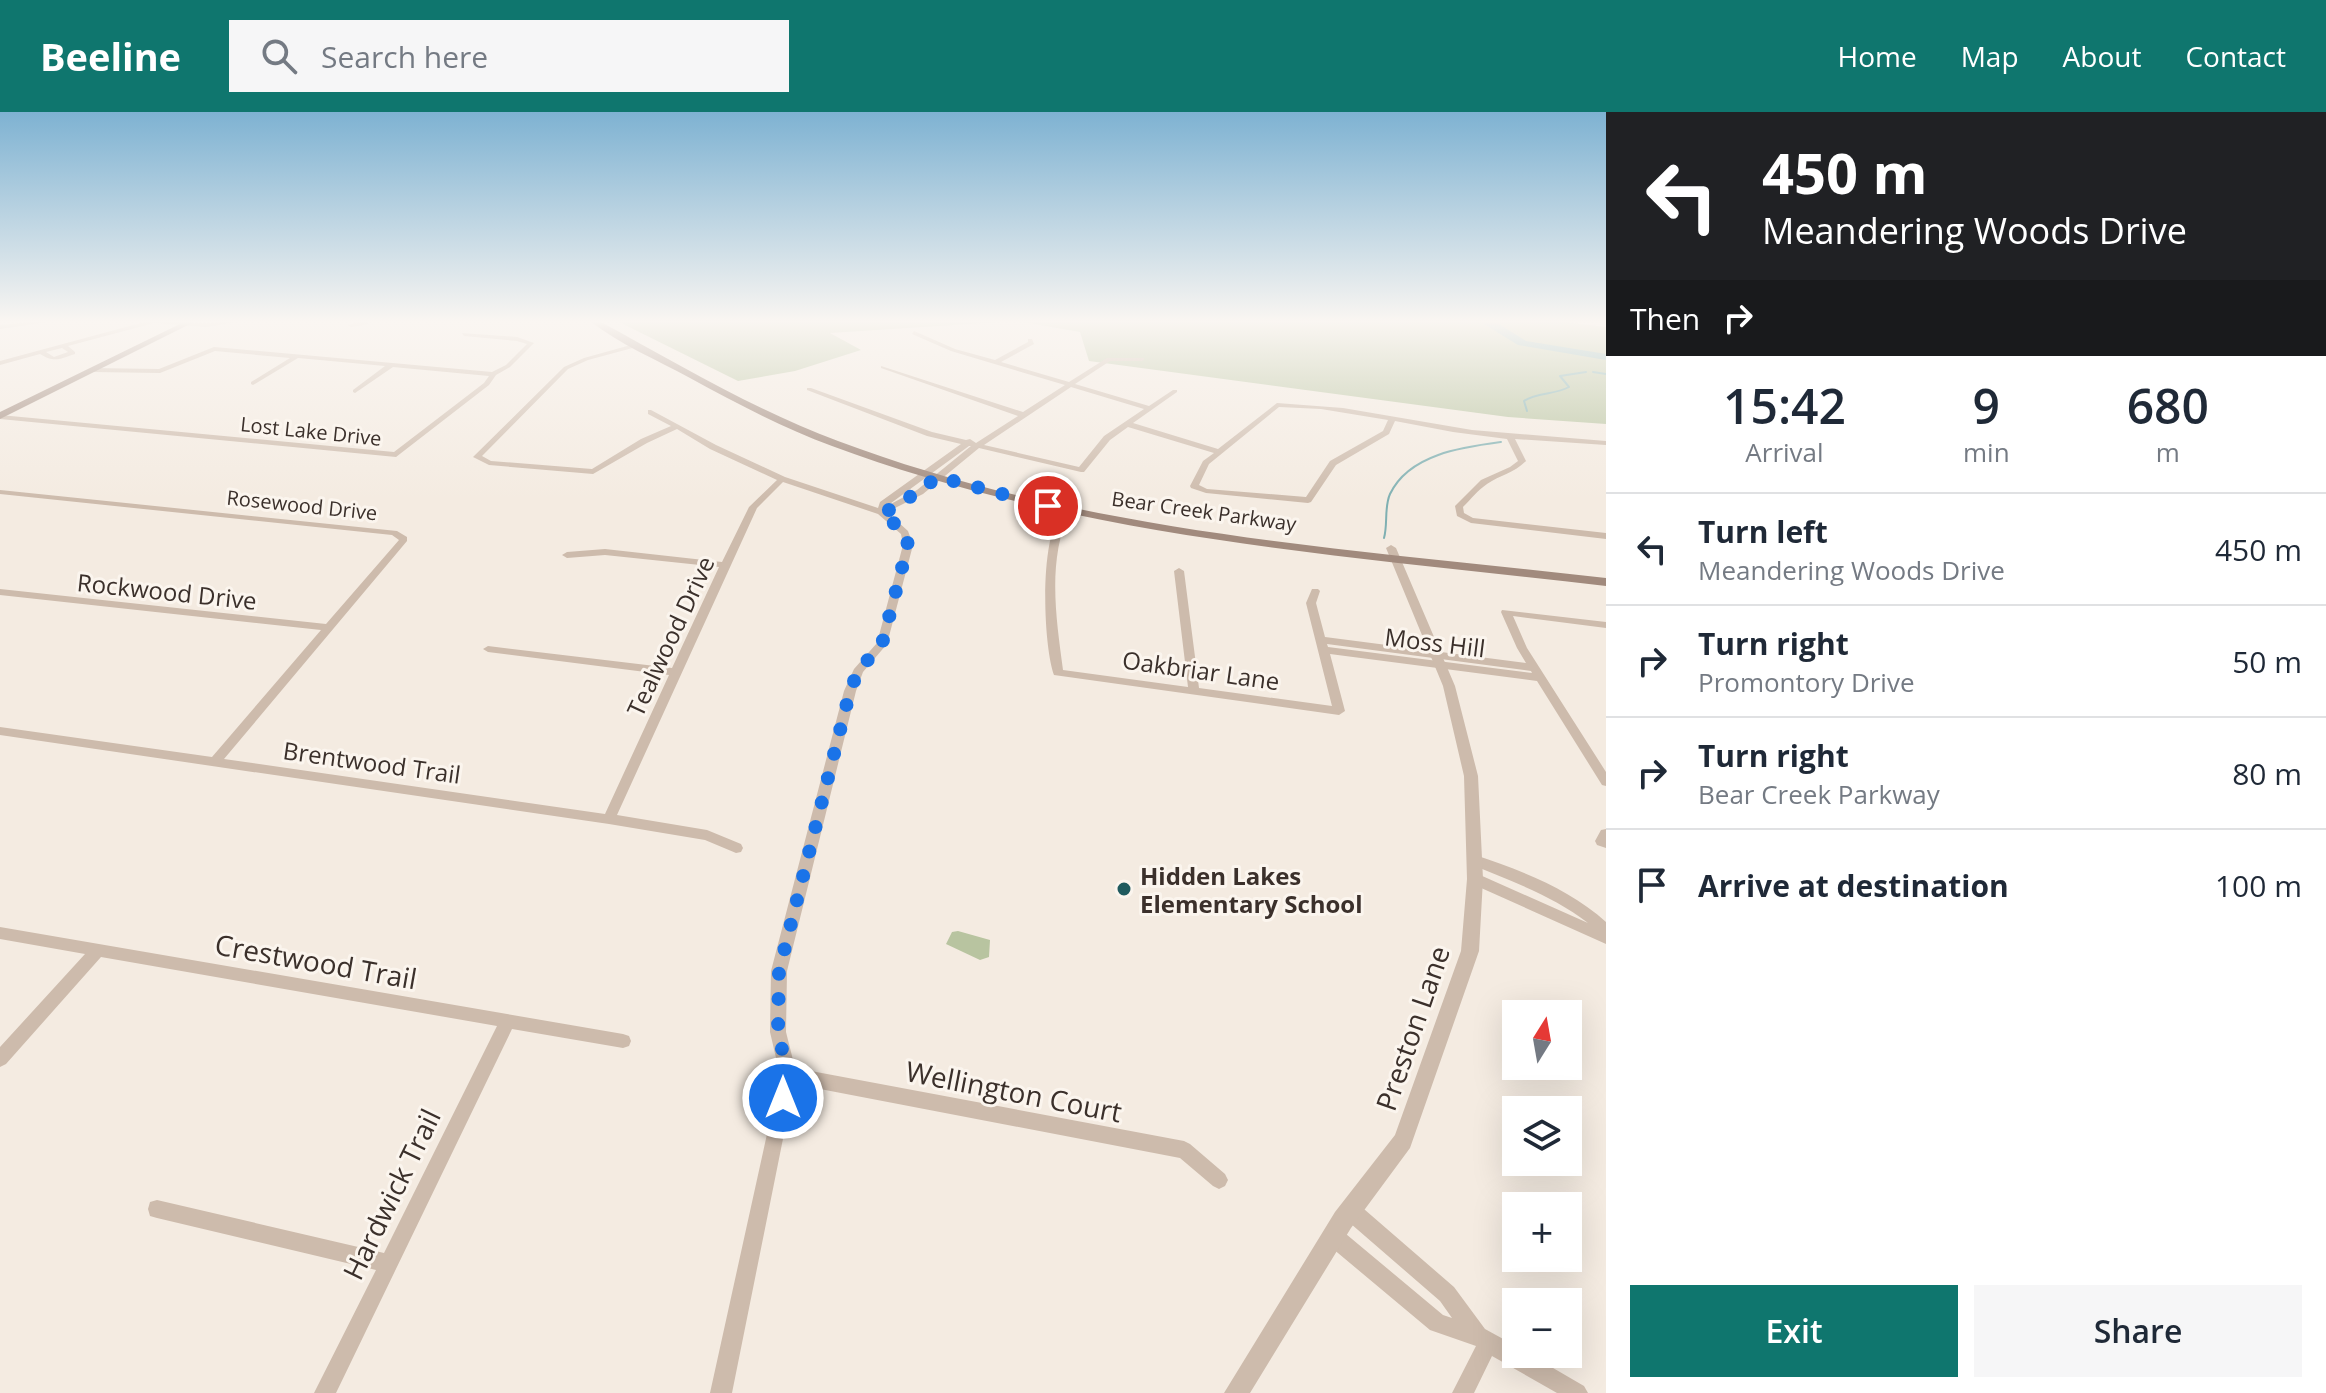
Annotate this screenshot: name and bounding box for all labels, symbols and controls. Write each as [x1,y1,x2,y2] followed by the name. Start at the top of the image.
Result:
[229,20,789,92] search box
[40,30,181,82] text: Beeline
[257,34,301,78] icon: search
[321,36,488,77] text: Search here
[1838,37,1917,75] text: Home
[1961,37,2019,75] text: Map
[2063,37,2141,75] text: About
[2185,37,2286,75] text: Contact
[1762,134,1928,210] text: 450 m
[1630,144,1734,248] icon: left
[1762,206,2187,255] text: Meandering Woods Drive
[1716,296,1760,340] icon: right
[1630,298,1700,339] text: Then
[1723,373,1846,438] text: 15:42
[1973,373,2000,438] text: 9
[2127,373,2209,438] text: 680
[239,410,383,452] street label: Lost Lake Drive
[1745,434,1824,470] text: Arrival
[1963,434,2010,470] text: min
[2156,434,2180,470] text: m
[1014,472,1082,540] pin
[225,484,379,526] street label: Rosewood Drive
[1026,484,1070,528] icon: arrive
[1110,485,1299,537] street label: Bear Creek Parkway
[1698,511,1828,552] text: Turn left
[1630,527,1674,571] icon: left
[2215,529,2302,570] text: 450 m
[618,551,722,721] street label: Tealwood Drive
[1698,552,2005,588] text: Meandering Woods Drive
[76,565,258,617] street label: Rockwood Drive
[1383,619,1487,665] street label: Moss Hill
[1698,623,1849,664] text: Turn right
[1630,639,1674,683] icon: right
[2232,641,2302,682] text: 50 m
[1120,643,1282,697] street label: Oakbriar Lane
[1698,664,1915,700] text: Promontory Drive
[281,733,463,791] street label: Brentwood Trail
[1698,735,1849,776] text: Turn right
[1630,751,1674,795] icon: right
[2232,753,2302,794] text: 80 m
[1698,776,1940,812] text: Bear Creek Parkway
[1140,859,1363,920] place label: Hidden Lakes Elementary School
[1630,863,1674,907] icon: arrive
[1698,865,2009,906] text: Arrive at destination
[2215,865,2302,906] text: 100 m
[1115,880,1133,898] marker: Hidden Lakes Elementary School
[212,925,420,997] street label: Crestwood Trail
[1366,941,1458,1115] street label: Preston Lane
[1502,1000,1582,1080] north arrow
[1502,1000,1582,1368] map controls
[903,1051,1125,1131] street label: Wellington Court
[741,1056,825,1140] position arrow
[1502,1096,1582,1176] button: layers
[333,1102,449,1286] street label: Hardwick Trail
[1502,1192,1582,1272] button: +
[1630,1285,1958,1377] button: Exit
[1974,1285,2302,1377] button: Share
[1502,1288,1582,1368] button: −

